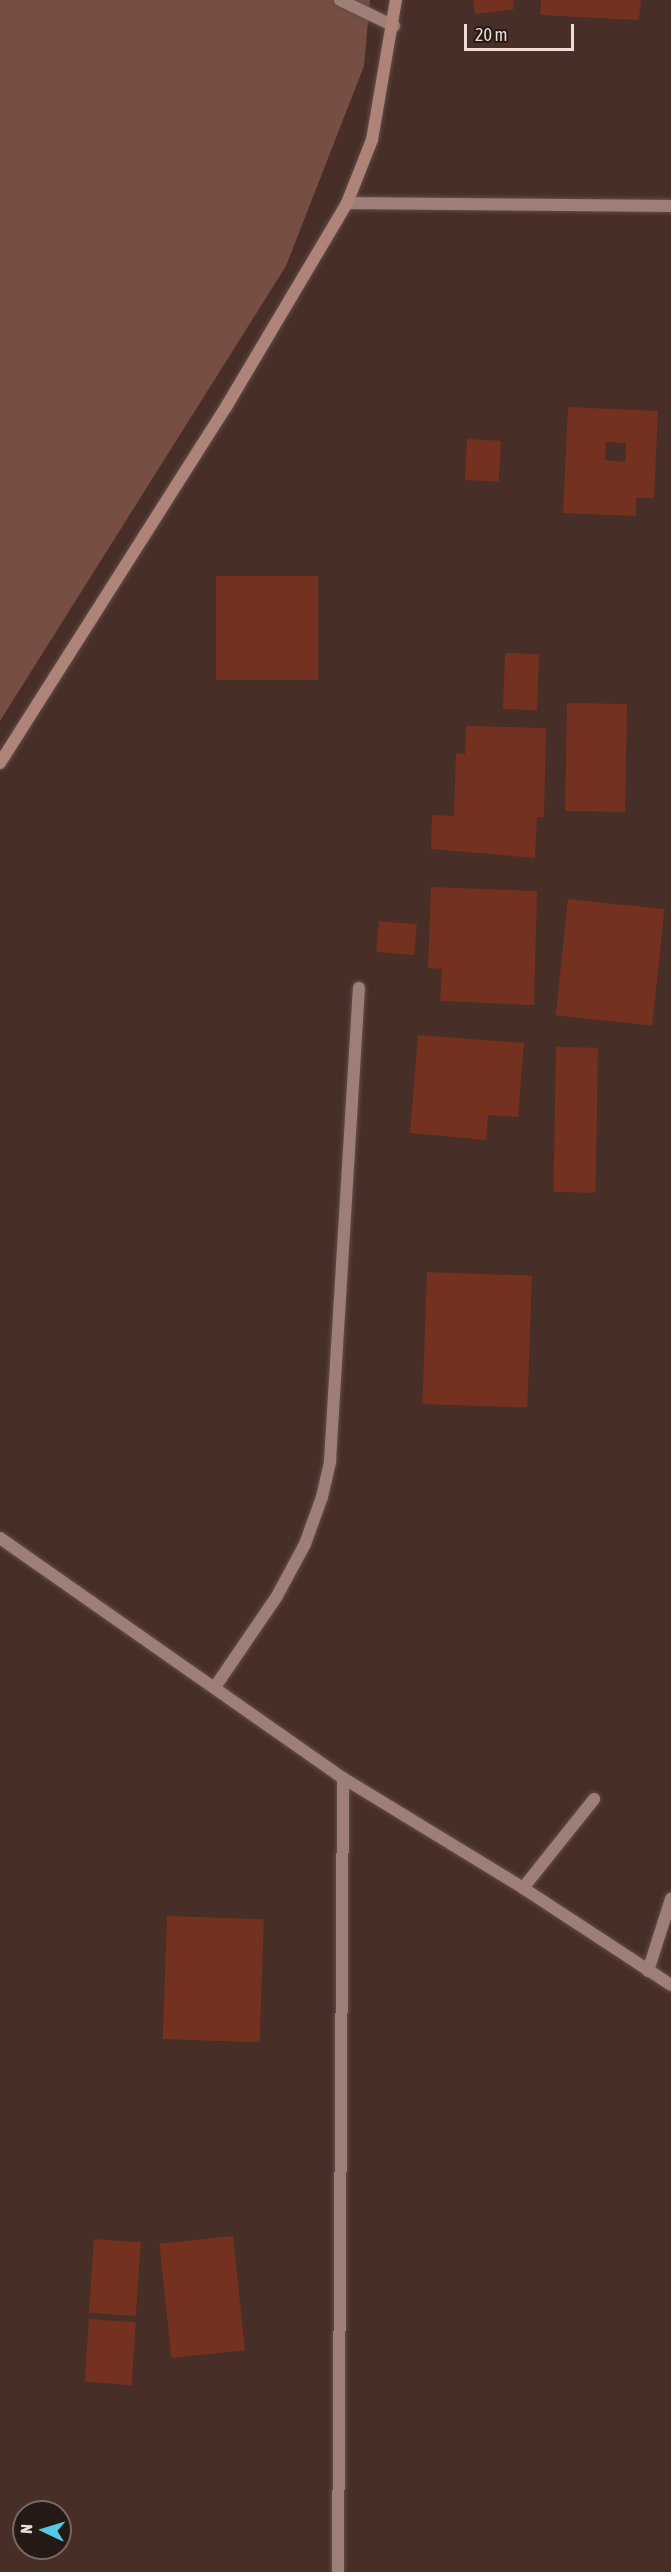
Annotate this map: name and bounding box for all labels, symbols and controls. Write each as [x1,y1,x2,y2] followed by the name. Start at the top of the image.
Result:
[467,12,576,50] scale bar
[475,24,507,45] text: 20 m
[12,2500,72,2560] north arrow
[17,2524,35,2534] text: N

